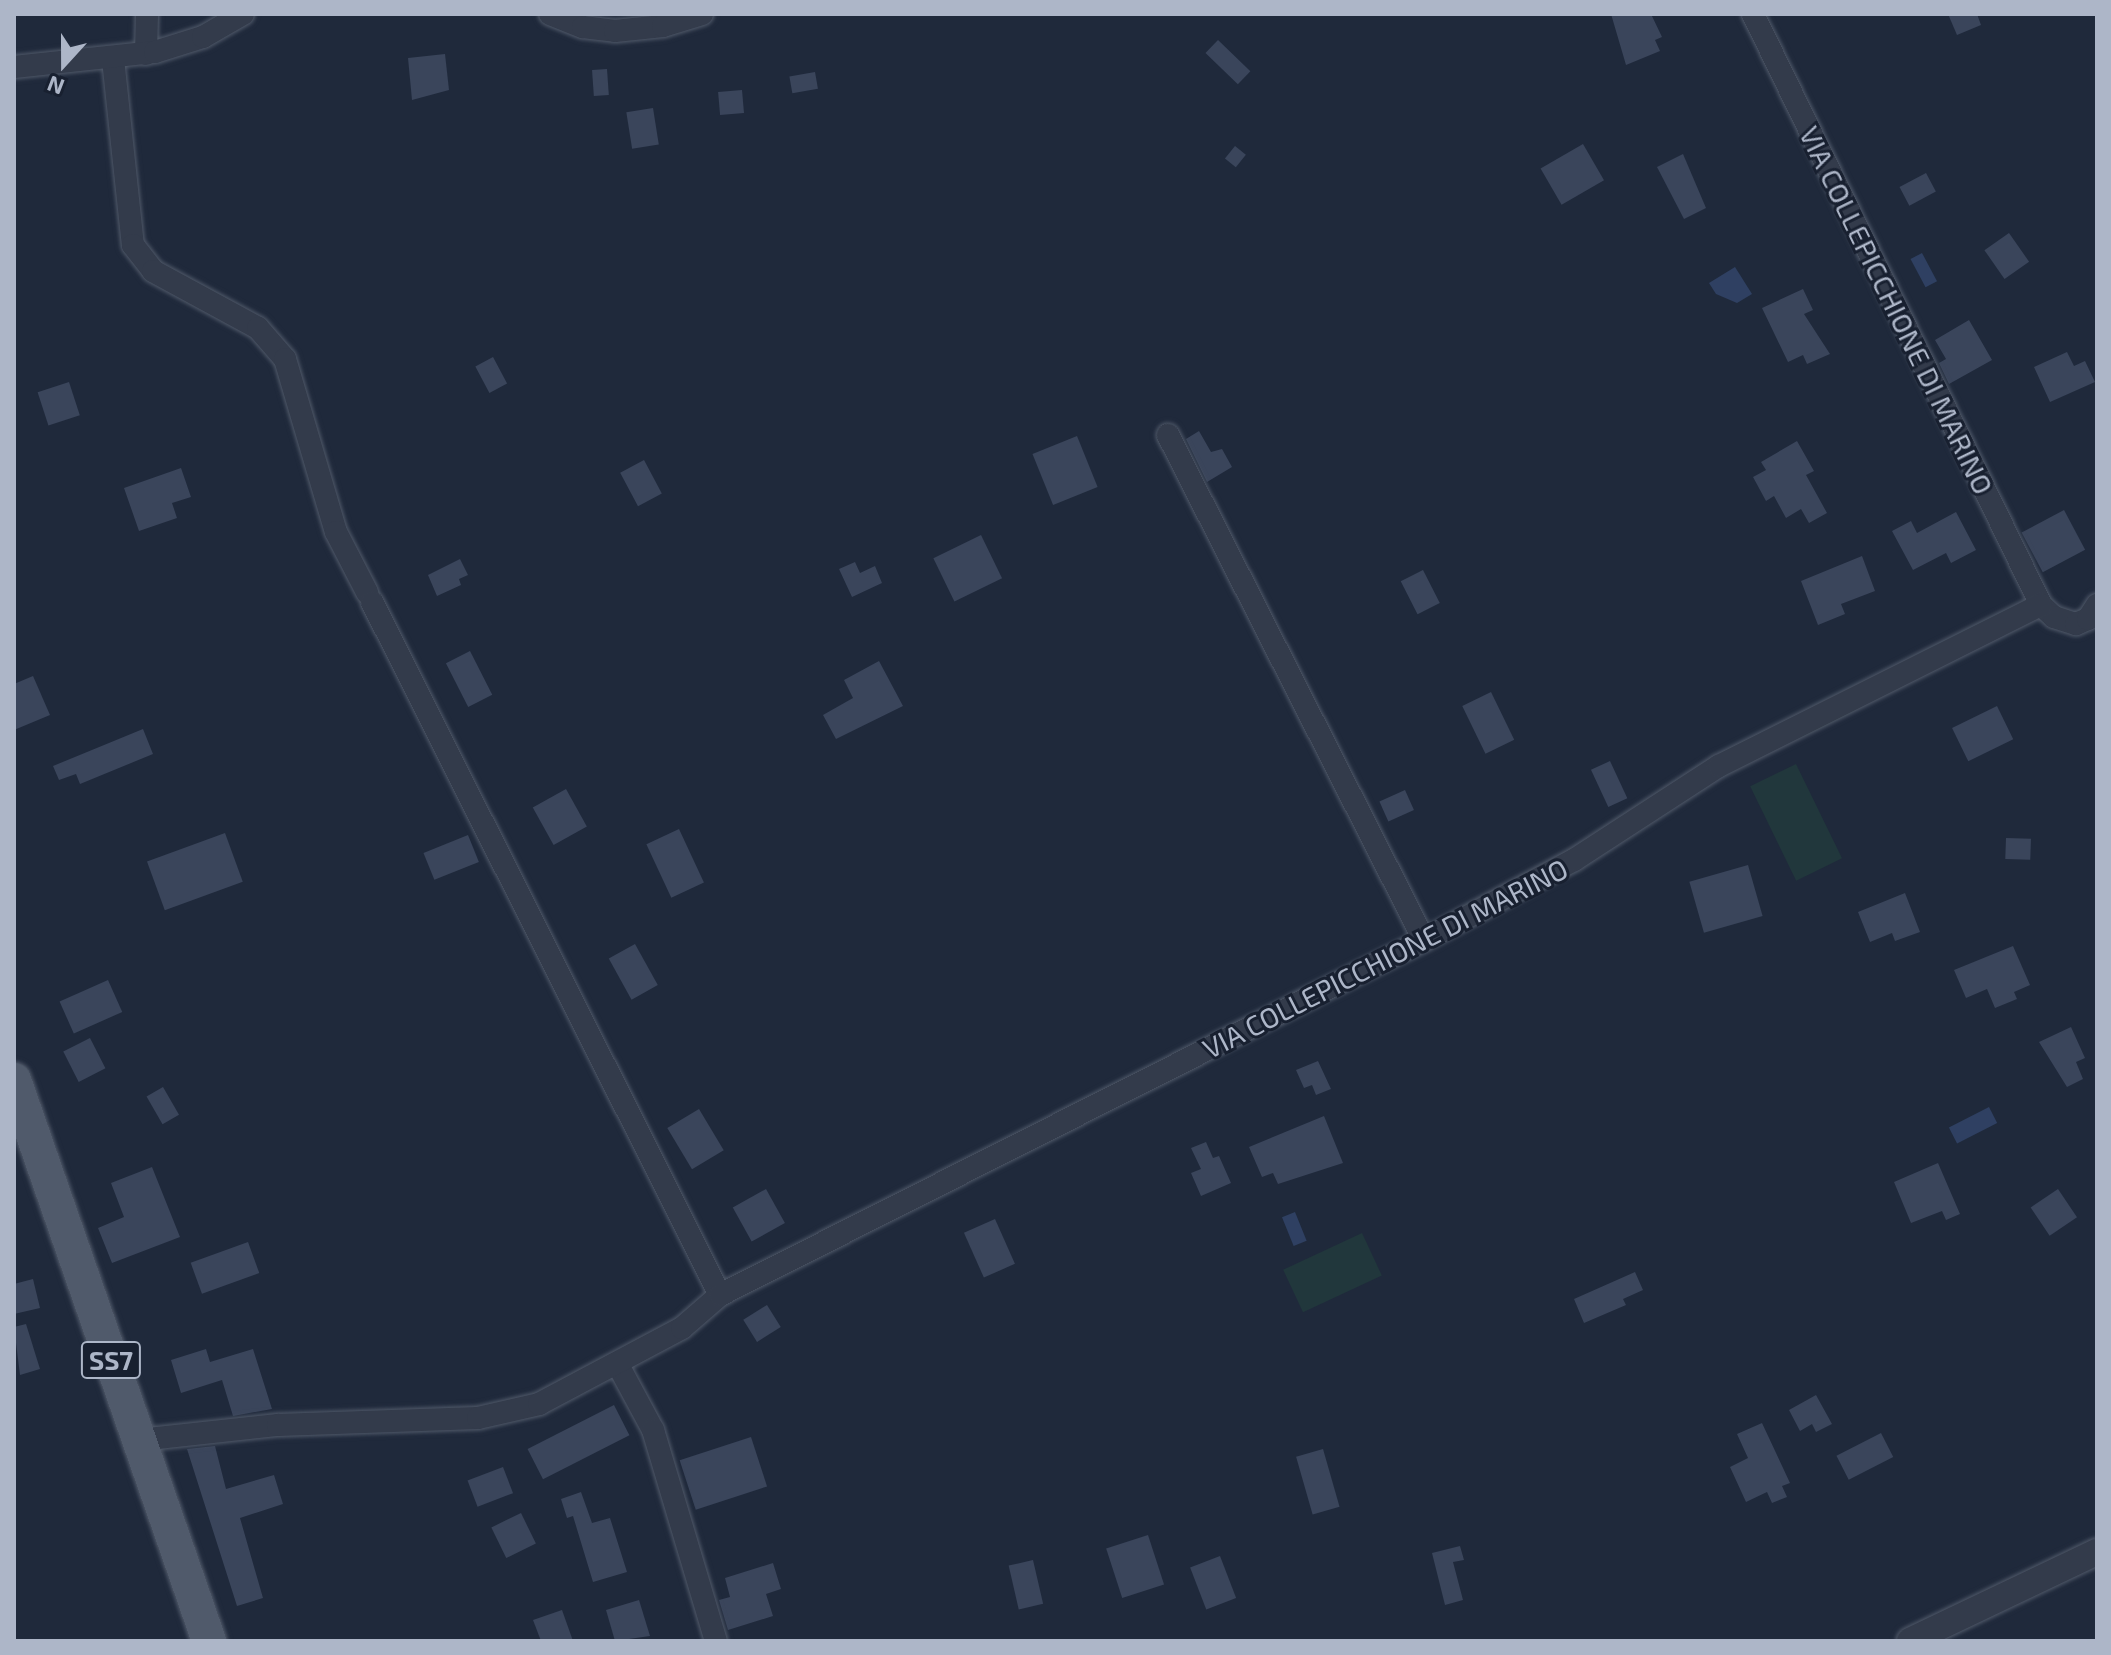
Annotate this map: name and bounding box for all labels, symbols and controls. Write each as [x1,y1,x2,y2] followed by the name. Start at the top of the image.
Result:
[24,24,104,104] north arrow
[43,71,67,101] text: N
[1793,120,2001,500] street label: VIA COLLEPICCHIONE DI MARINO
[1197,851,1573,1065] street label: VIA COLLEPICCHIONE DI MARINO
[79,1338,143,1382] road number: SS7

